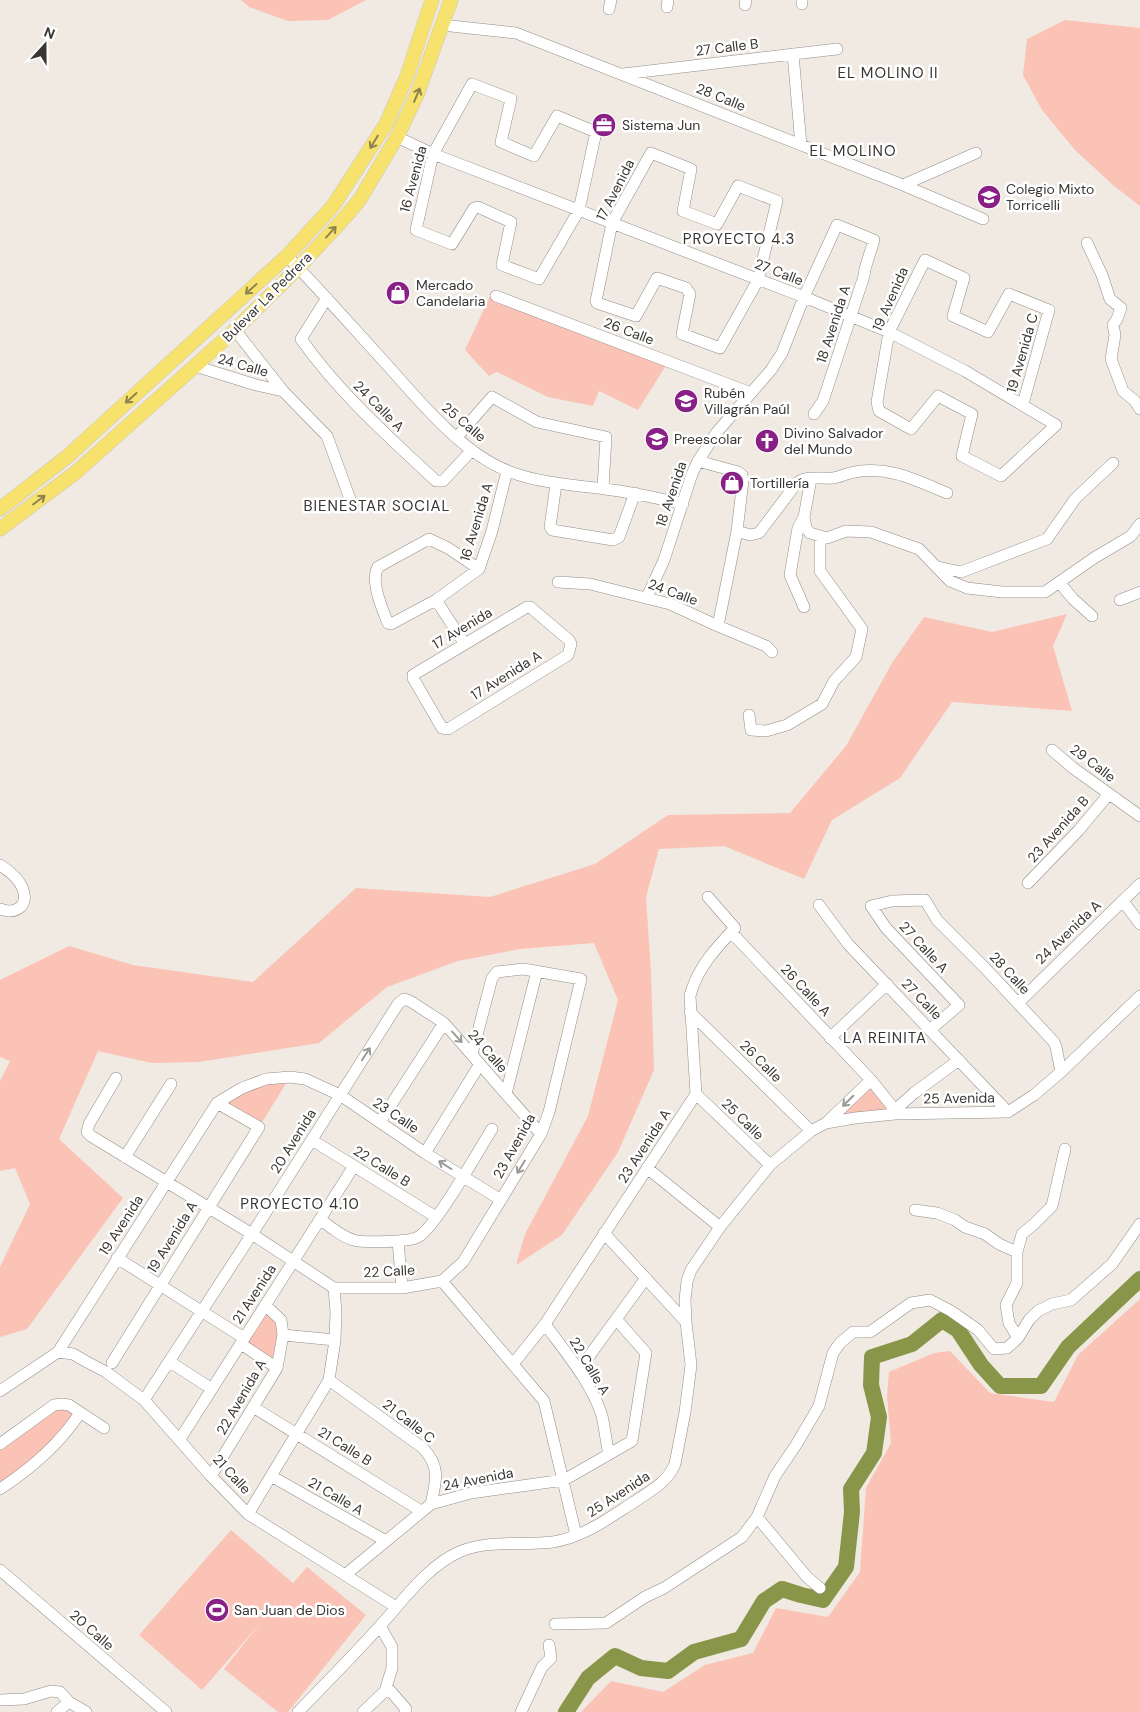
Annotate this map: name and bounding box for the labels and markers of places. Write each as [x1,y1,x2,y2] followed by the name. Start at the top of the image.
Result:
[591,112,617,138] office icon: Sistema Jun
[622,116,700,134] place label: Sistema Jun
[1006,180,1094,214] place label: Colegio Mixto Torricelli
[976,184,1002,210] school or university icon: Colegio Mixto Torricelli
[416,276,485,310] place label: Mercado Candelaria
[385,280,411,306] shop icon: Mercado Candelaria
[704,384,790,418] place label: Rubén Villagrán Paúl
[673,388,699,414] school or university icon: Rubén Villagrán Paúl
[784,424,884,458] place label: Divino Salvador del Mundo
[644,426,670,452] school or university icon: Preescolar
[754,428,780,454] church icon: Divino Salvador del Mundo
[674,430,742,448] place label: Preescolar
[719,470,745,496] shop icon: Tortillería
[750,474,809,492] place label: Tortillería
[204,1597,230,1623] sports icon: San Juan de Dios
[234,1601,345,1619] place label: San Juan de Dios

